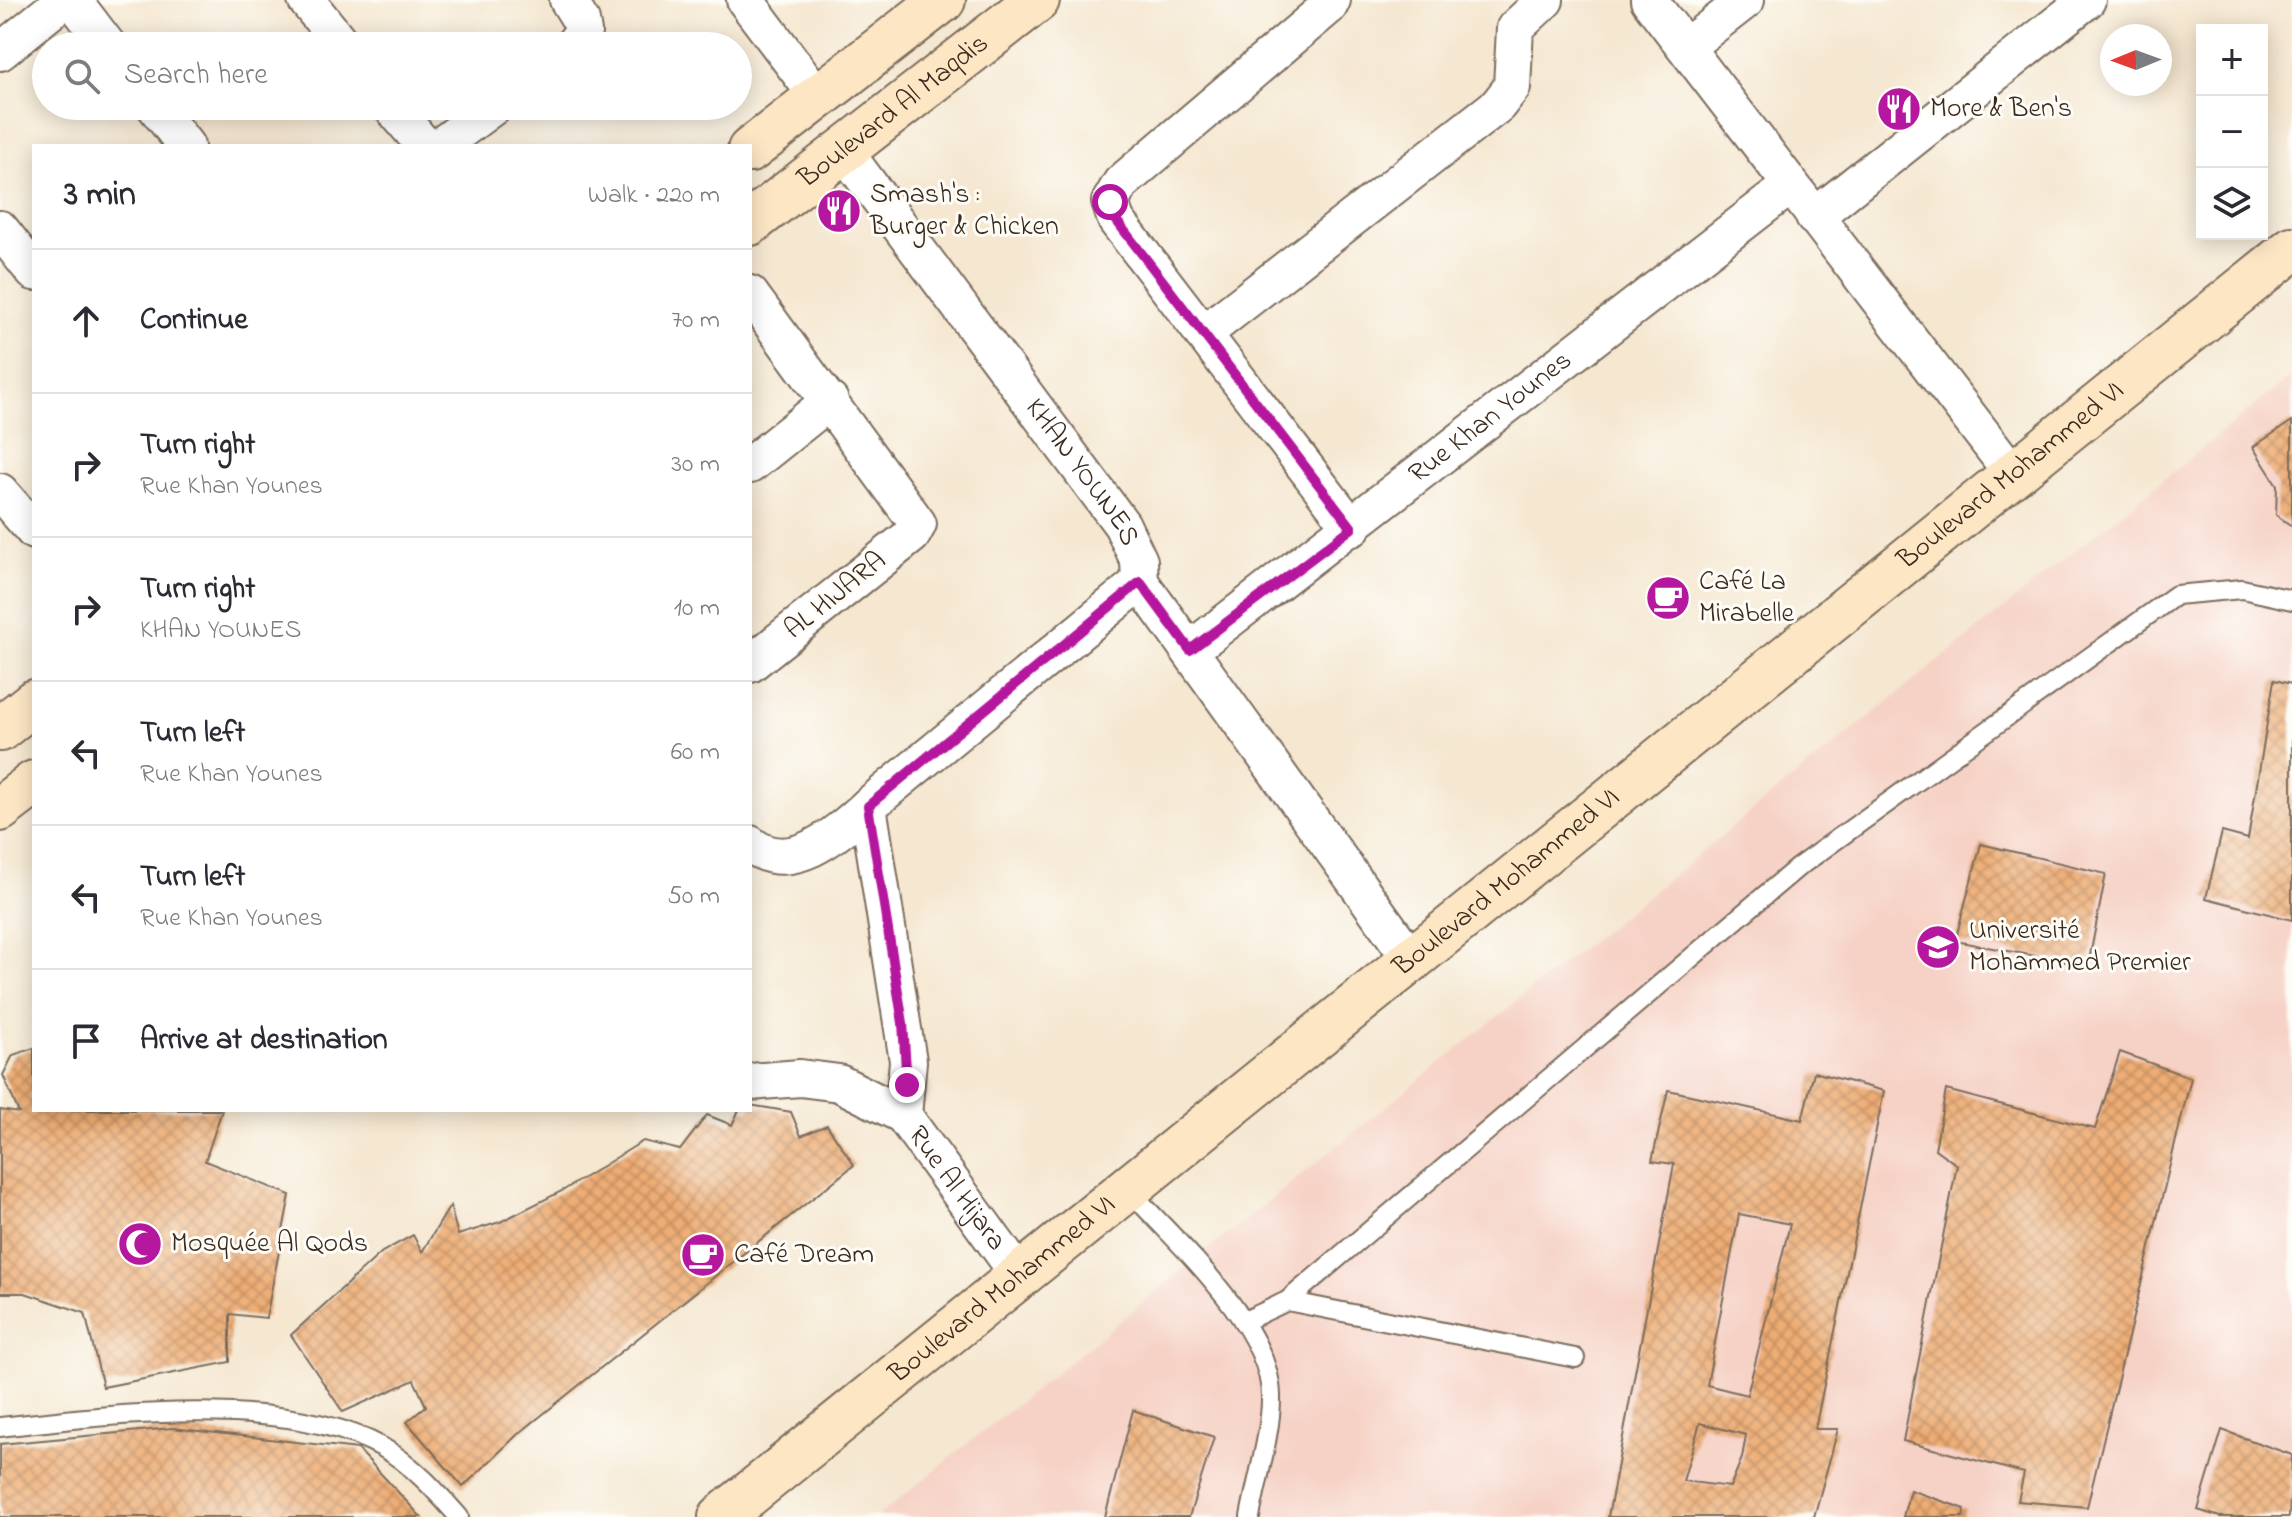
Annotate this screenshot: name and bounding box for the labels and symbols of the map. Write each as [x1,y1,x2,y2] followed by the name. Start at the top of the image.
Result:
[789,24,998,199] street label: Boulevard Al Maqdis
[2100,24,2172,96] north arrow
[1875,85,1923,133] restaurant icon: More & Ben's
[1930,89,2072,130] place label: More & Ben's
[869,175,1059,248] place label: Smash's : Burger & Chicken
[1092,184,1128,220] route start
[815,187,863,235] restaurant icon: Smash's : Burger & Chicken
[1400,341,1581,494] street label: Rue Khan Younes
[1888,371,2134,581] street label: Boulevard Mohammed VI
[1014,390,1149,553] street label: KHAN YOUNES
[776,542,896,650] street label: AL HIJARA
[1699,562,1795,635] place label: Café La Mirabelle
[1644,574,1692,622] cafe icon: Café La Mirabelle
[1384,778,1629,988] street label: Boulevard Mohammed VI
[1969,911,2191,984] place label: Université Mohammed Premier
[1914,923,1962,971] school or university icon: Université Mohammed Premier
[889,1067,925,1103] route end
[897,1118,1016,1260] street label: Rue Al Hijara
[879,1185,1125,1395] street label: Boulevard Mohammed VI
[116,1220,164,1268] mosque icon: Mosquée Al Qods
[171,1224,368,1265] place label: Mosquée Al Qods
[679,1231,727,1279] cafe icon: Café Dream
[734,1235,874,1276] place label: Café Dream

